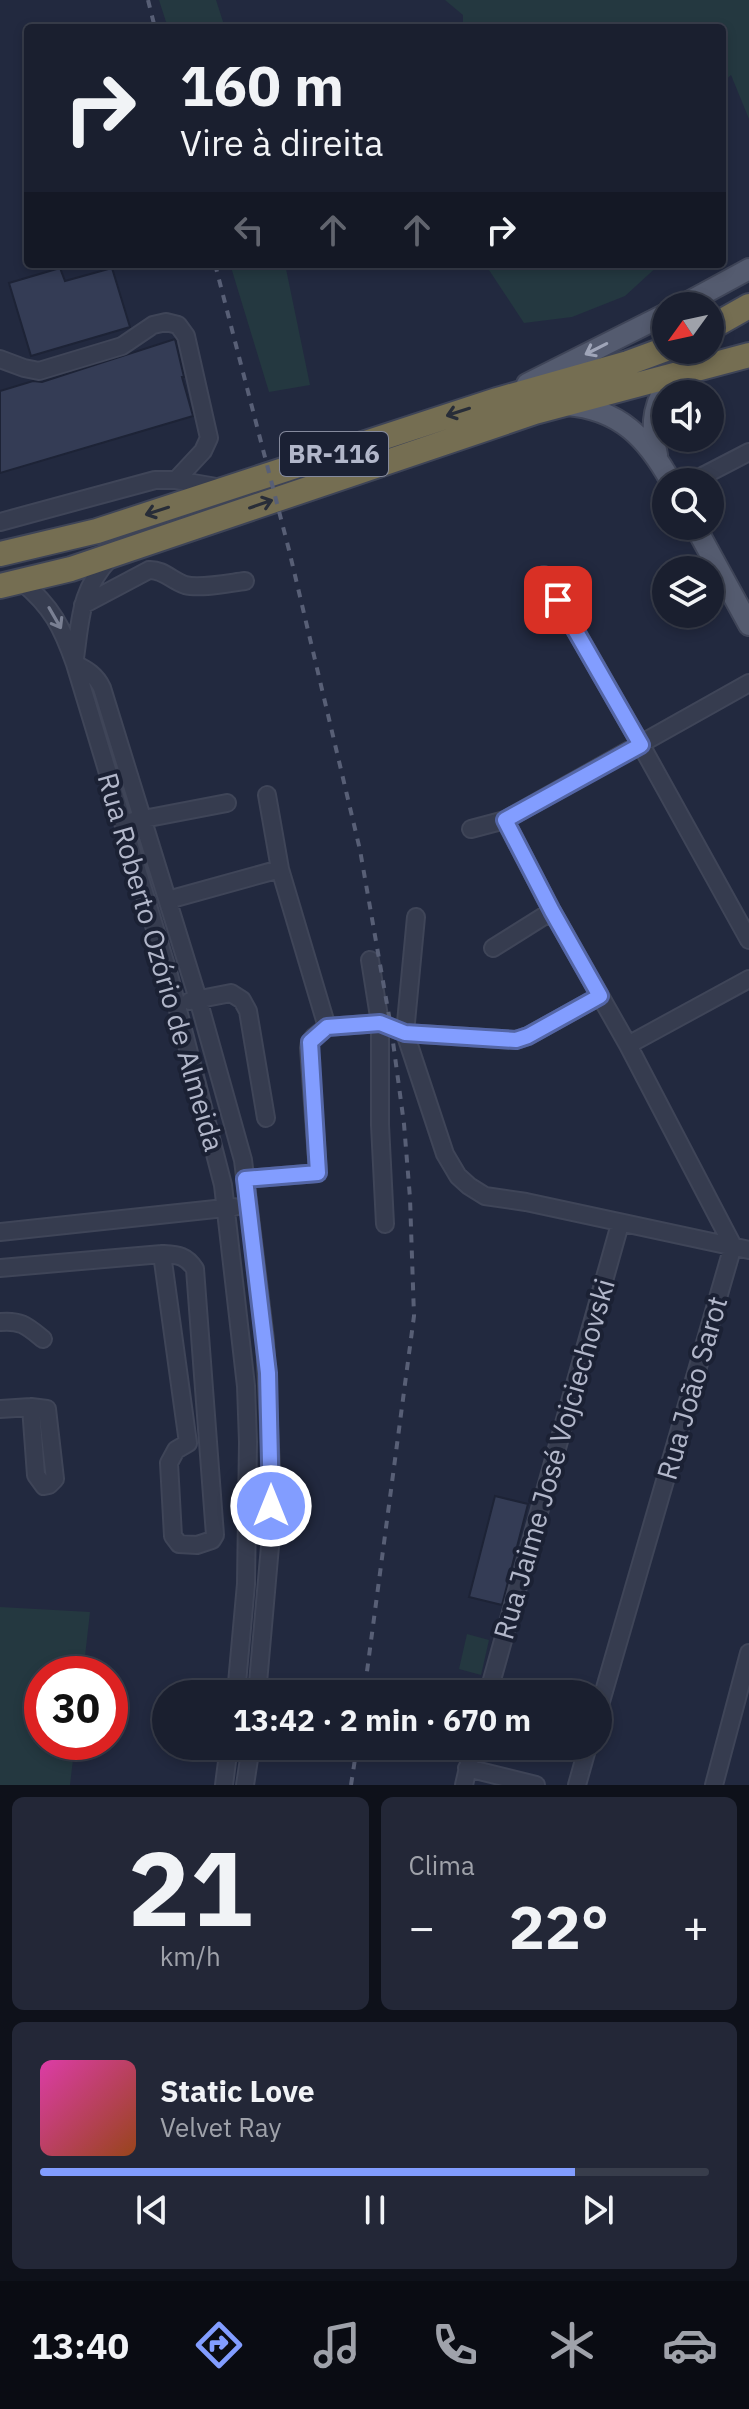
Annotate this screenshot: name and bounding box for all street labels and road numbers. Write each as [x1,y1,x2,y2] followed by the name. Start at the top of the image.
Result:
[280,432,388,476] road number: BR-116
[90,768,233,1155] street label: Rua Roberto Ozório de Almeida
[484,1274,623,1644] street label: Rua Jaime José Vojciechovski
[648,1292,735,1484] street label: Rua João Sarot

